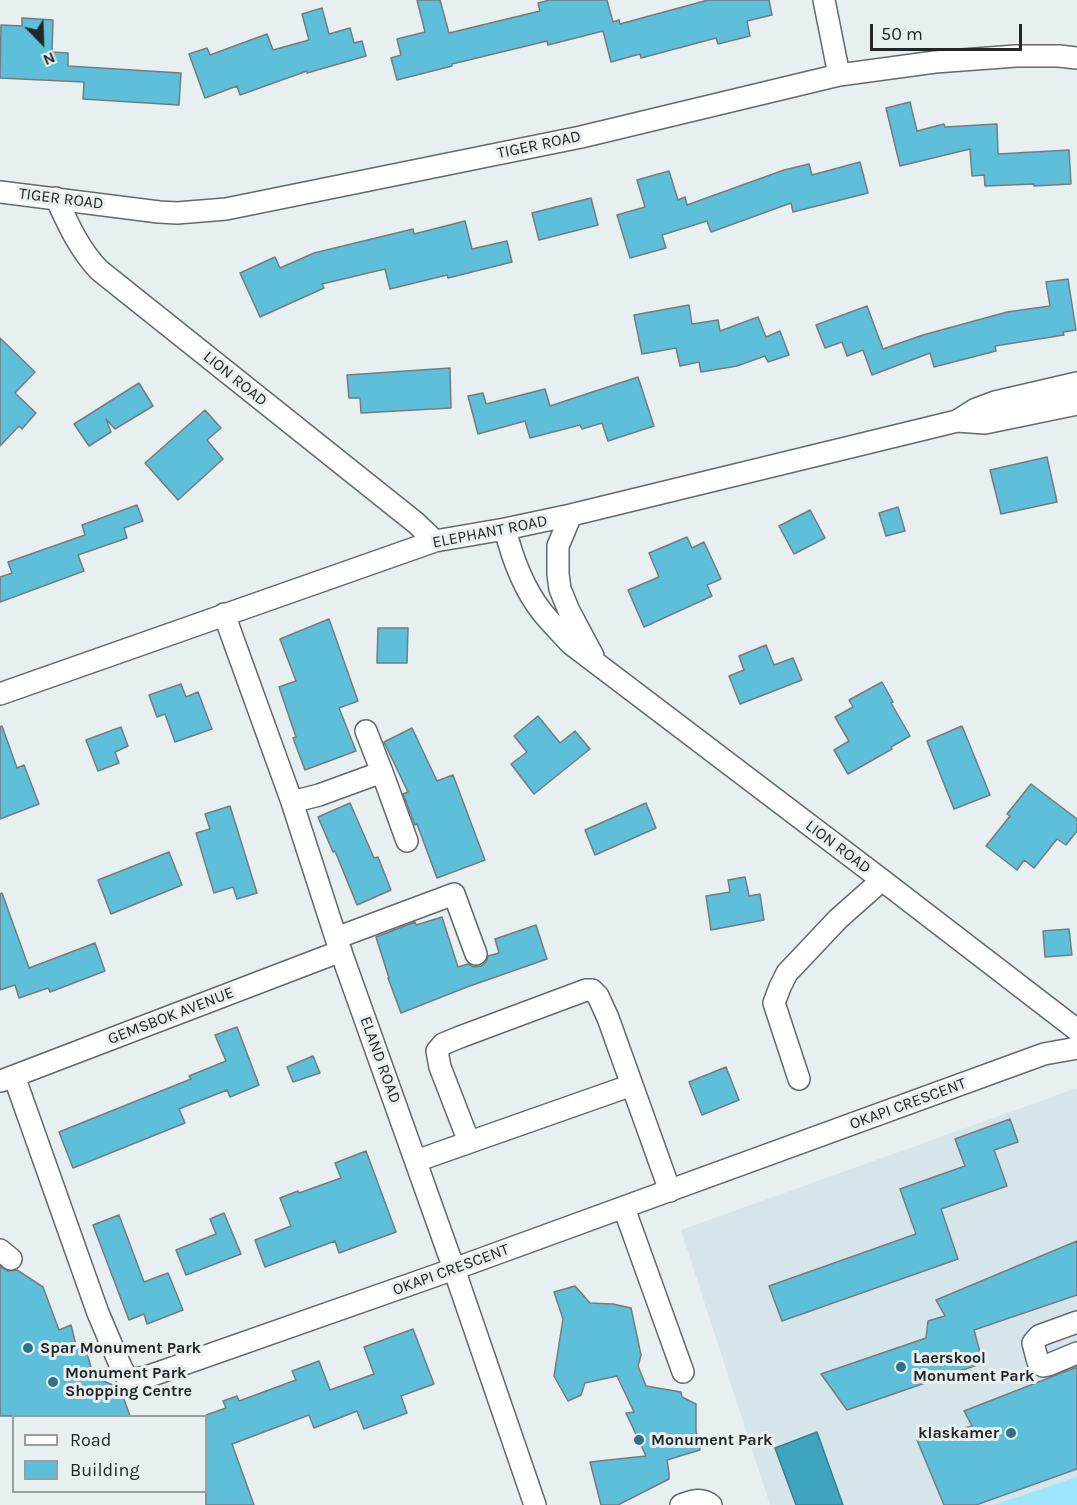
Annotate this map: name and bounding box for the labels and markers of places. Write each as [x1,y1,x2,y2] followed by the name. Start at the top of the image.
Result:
[40,1338,201,1358] place label: Spar Monument Park
[21,1341,35,1355] marker: Spar Monument Park
[913,1348,1034,1386] place label: Laerskool Monument Park
[894,1360,908,1374] marker: Laerskool Monument Park
[65,1363,192,1401] place label: Monument Park Shopping Centre
[46,1375,60,1389] marker: Monument Park Shopping Centre
[918,1423,999,1443] place label: klaskamer
[1004,1426,1018,1440] marker: klaskamer
[651,1430,772,1450] place label: Monument Park
[632,1433,646,1447] marker: Monument Park

